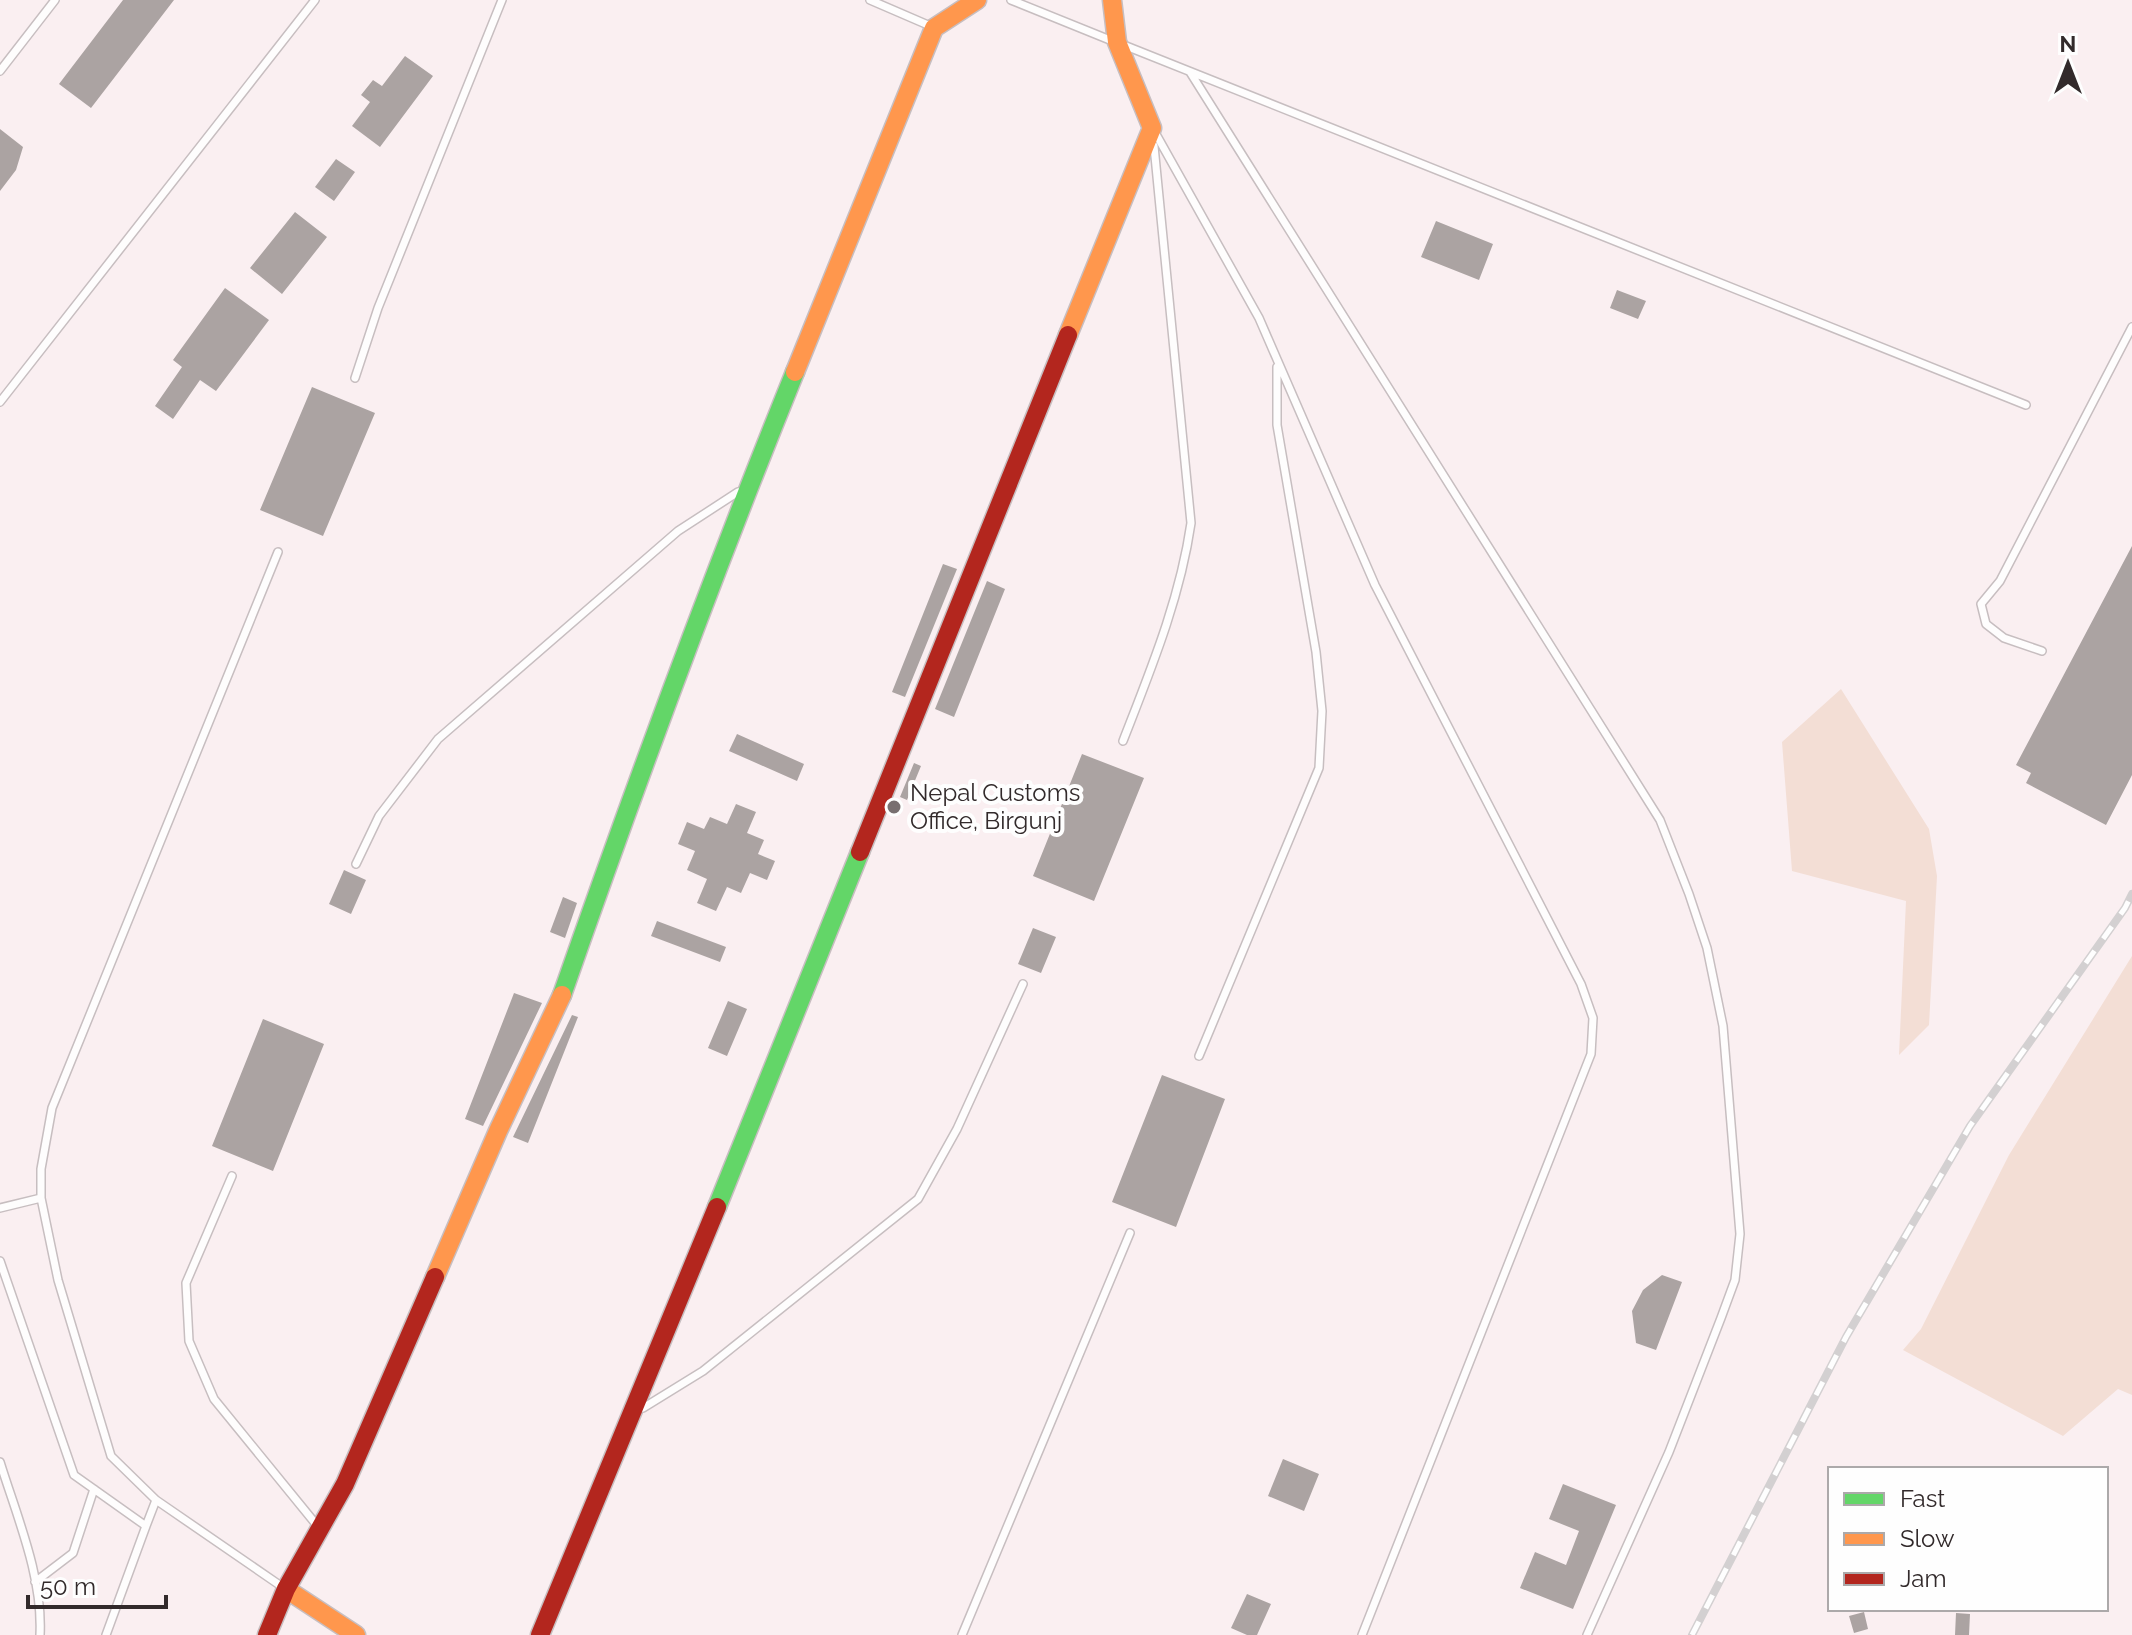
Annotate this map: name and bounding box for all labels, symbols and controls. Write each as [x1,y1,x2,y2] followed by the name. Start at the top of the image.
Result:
[2028,24,2108,104] north arrow
[2060,31,2076,57] text: N
[910,778,1080,835] place label: Nepal Customs Office, Birgunj
[885,798,903,816] marker: Nepal Customs Office, Birgunj
[1828,1467,2108,1611] legend
[1900,1484,1945,1513] text: Fast
[1900,1524,1955,1553] text: Slow
[28,1559,166,1609] scale bar
[1900,1564,1946,1593] text: Jam
[40,1572,96,1601] text: 50 m

